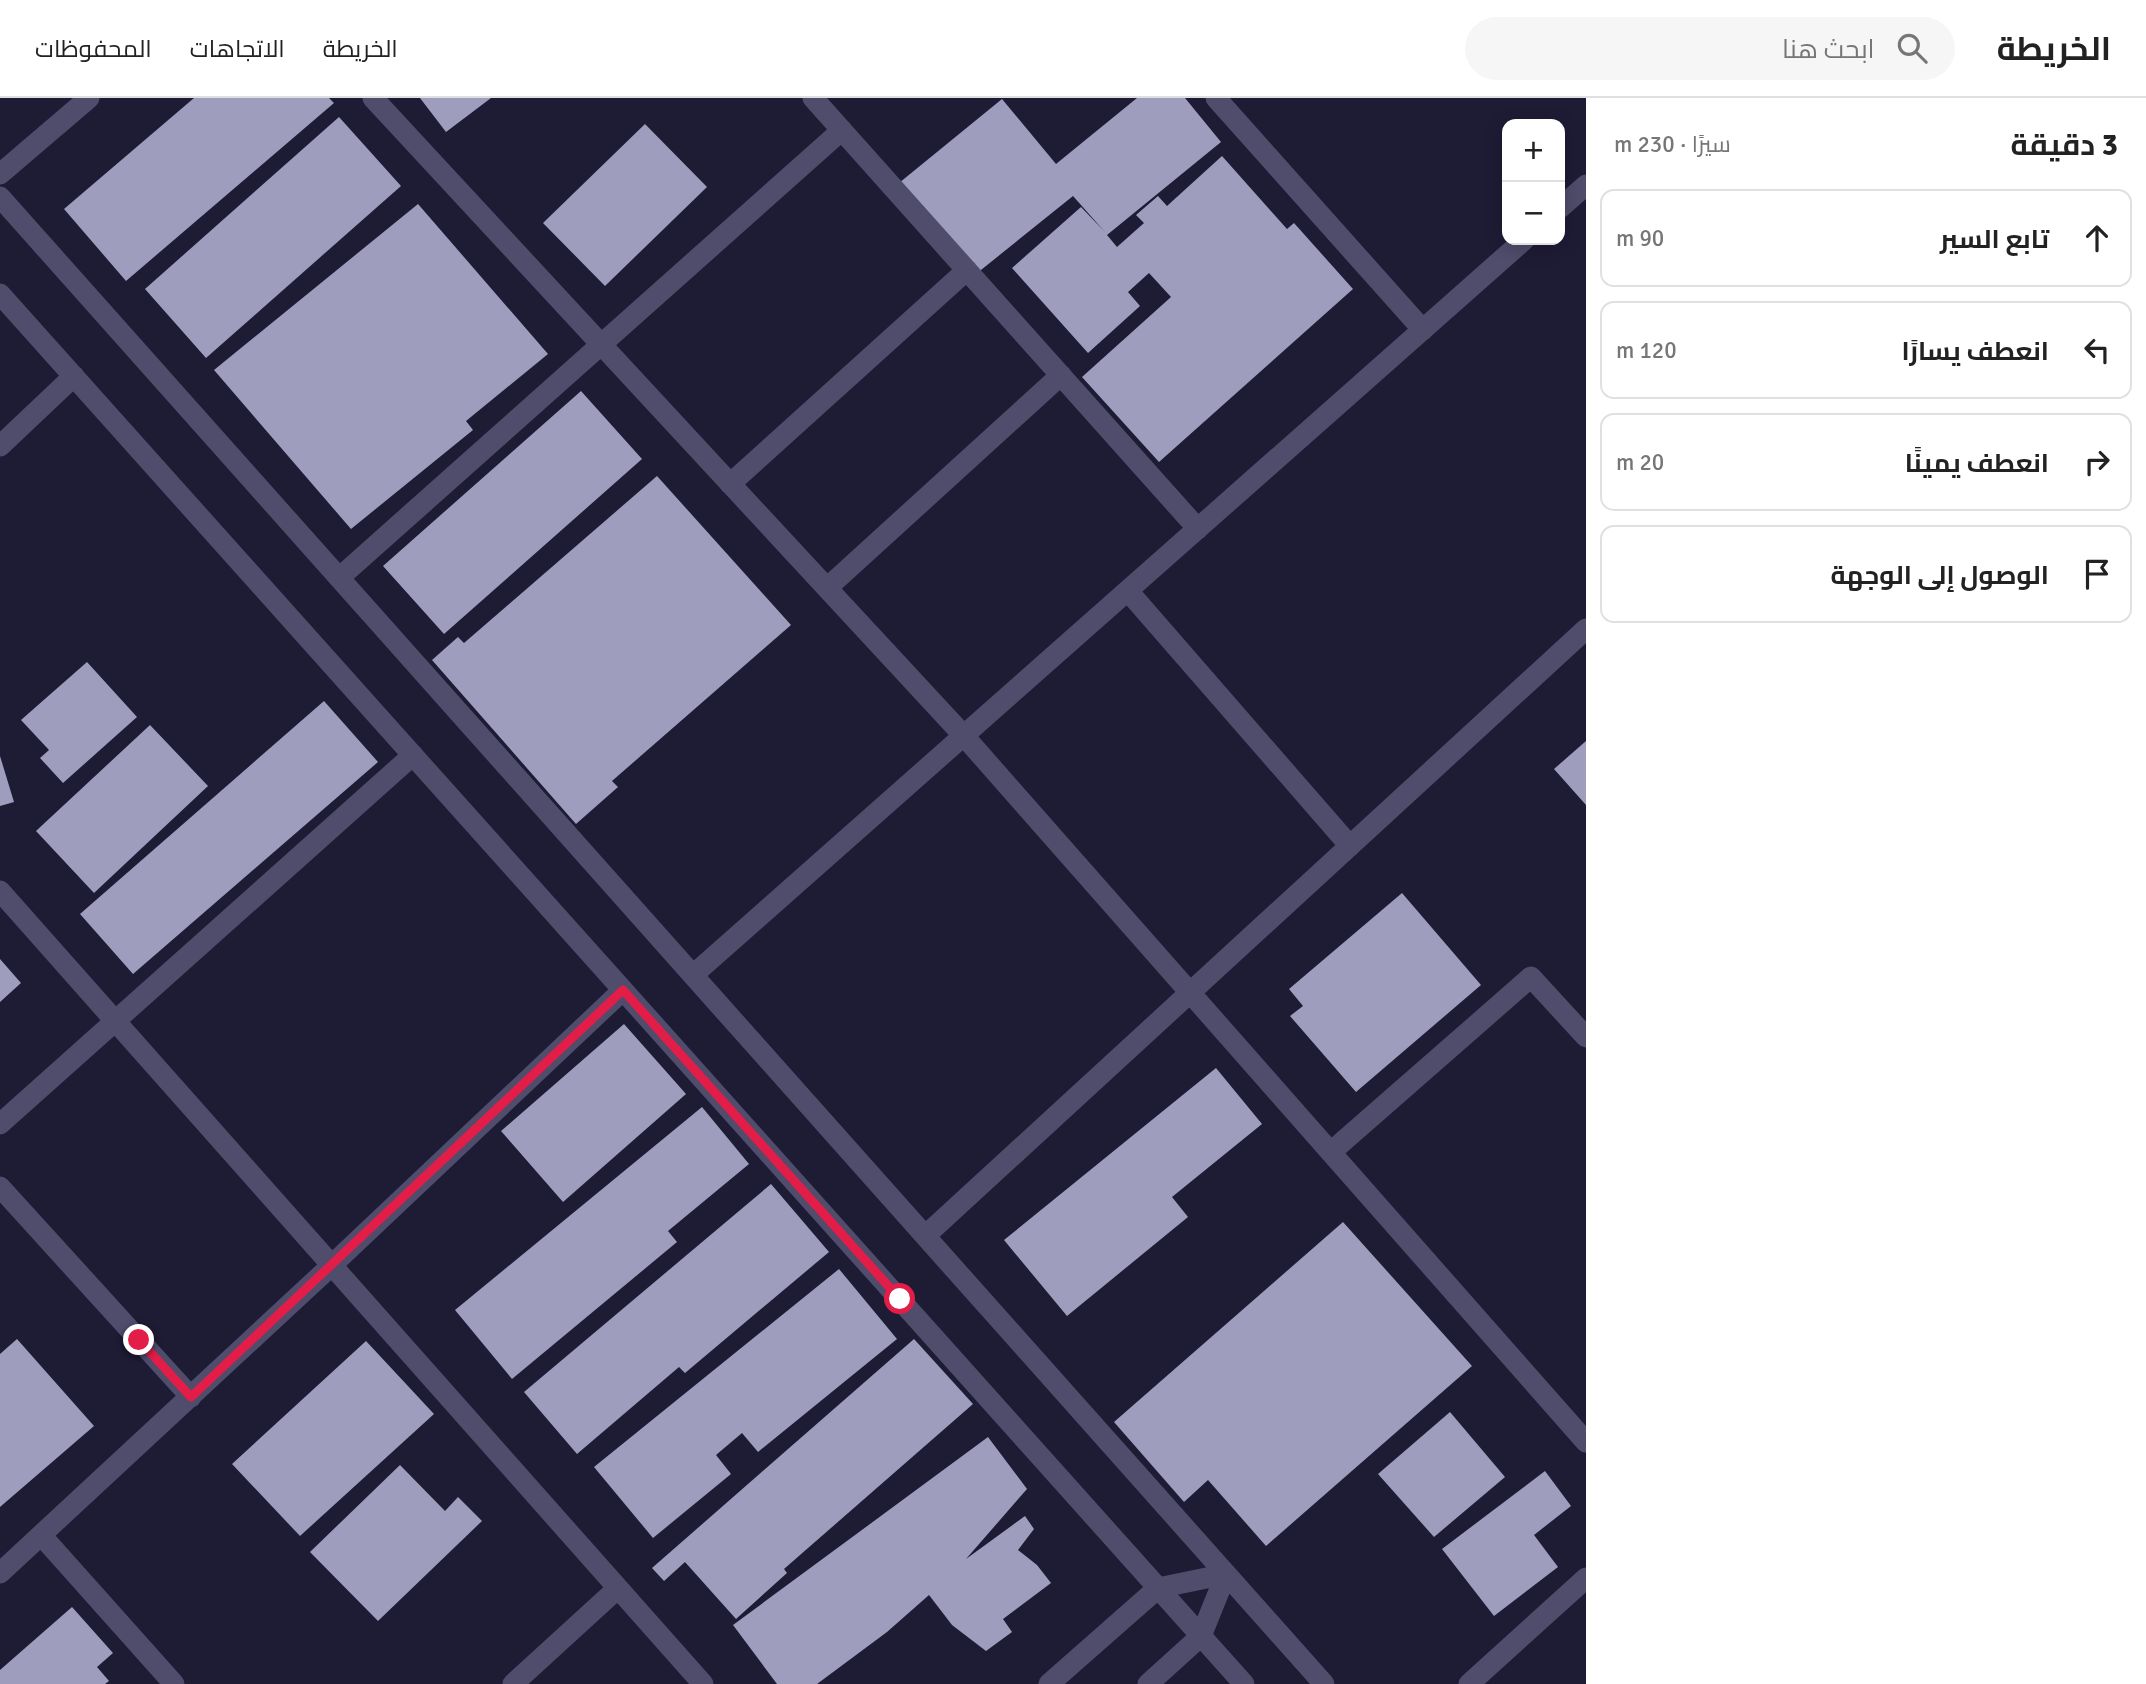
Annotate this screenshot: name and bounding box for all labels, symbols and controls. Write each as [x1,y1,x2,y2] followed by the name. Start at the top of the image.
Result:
[1465,17,1955,80] search box
[1893,29,1931,67] icon: search
[1997,29,2111,70] text: الخريطة
[35,34,152,64] text: المحفوظات
[190,34,285,64] text: الاتجاهات
[323,34,398,64] text: الخريطة
[1782,34,1875,66] text: ابحث هنا
[1502,119,1565,245] map controls
[1502,119,1565,182] button: +
[2010,127,2118,164] text: 3 دقيقة
[1614,130,1731,159] text: سيرًا · 230 m
[1502,182,1565,245] button: −
[2078,219,2116,257] icon: ahead
[1616,224,1664,253] text: 90 m
[1940,224,2049,256] text: تابع السير
[2078,331,2116,369] icon: left
[1616,336,1677,365] text: 120 m
[1901,336,2049,368] text: انعطف يسارًا
[2078,443,2116,481] icon: right
[1616,448,1664,477] text: 20 m
[1905,448,2049,480] text: انعطف يمينًا
[2078,555,2116,593] icon: arrive
[1830,560,2049,592] text: الوصول إلى الوجهة
[884,1283,915,1314] route start
[123,1324,154,1355] route end

